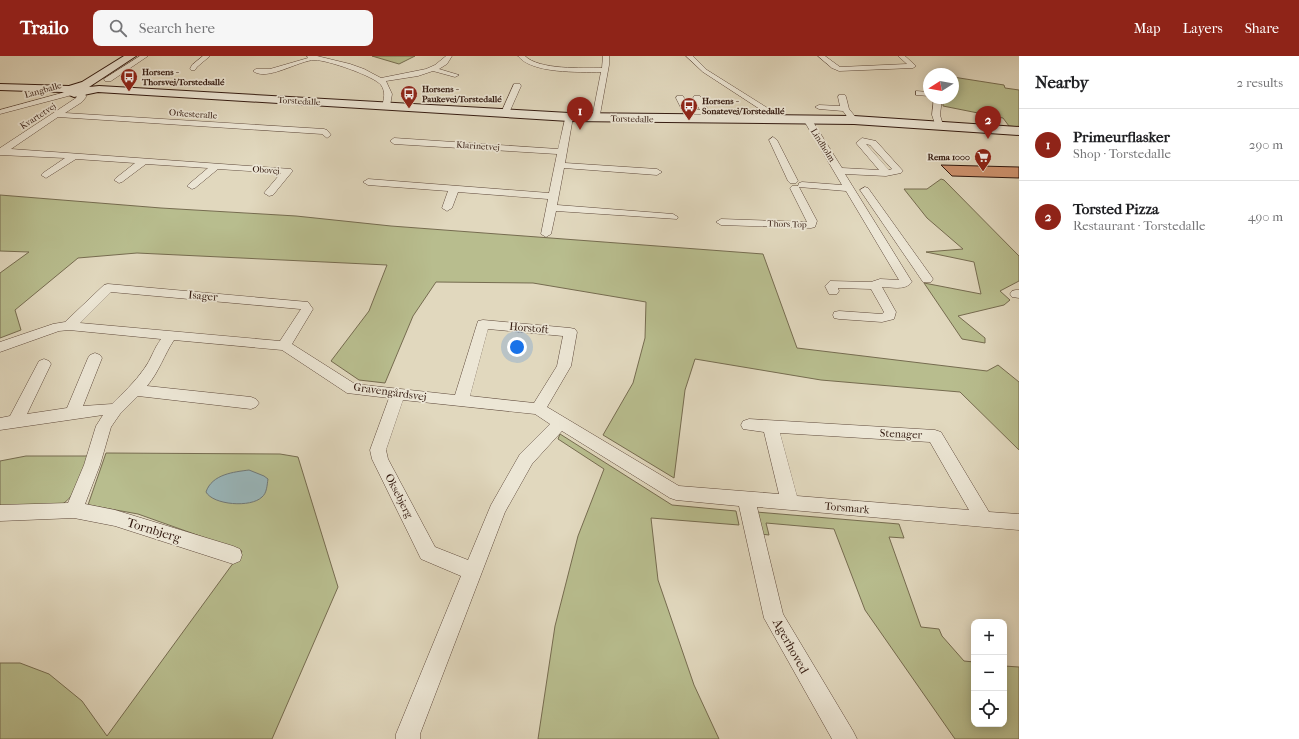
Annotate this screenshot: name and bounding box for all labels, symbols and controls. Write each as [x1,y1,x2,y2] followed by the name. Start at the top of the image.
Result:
[93,10,373,46] search box
[20,17,69,39] text: Trailo
[107,17,129,39] icon: search
[139,19,215,37] text: Search here
[1134,20,1161,37] text: Map
[1183,20,1223,37] text: Layers
[1245,20,1279,37] text: Share
[119,67,139,92] bus stop icon: Horsens - Thorsvej/Torstedsallé
[141,67,225,87] place label: Horsens - Thorsvej/Torstedsallé
[923,68,959,104] north arrow
[1035,72,1089,92] text: Nearby
[1237,75,1283,90] text: 2 results
[23,80,63,100] street label: Langballe
[399,84,419,109] bus stop icon: Horsens - Paukevej/Torstedallé
[422,84,502,104] place label: Horsens - Paukevej/Torstedallé
[277,95,321,107] street label: Torstedalle
[679,96,699,121] bus stop icon: Horsens - Sonatevej/Torstedallé
[702,96,785,116] place label: Horsens - Sonatevej/Torstedallé
[567,97,593,130] pin: 1
[18,101,58,131] street label: Kvartetvej
[975,106,1001,139] pin: 2
[169,107,218,121] street label: Orkesteralle
[610,114,654,124] street label: Torstedalle
[809,126,837,164] street label: Lindholm
[1073,128,1170,146] text: Primeurflasker
[1046,137,1050,152] text: 1
[1249,137,1283,152] text: 290 m
[456,139,500,153] street label: Klarinetvej
[1073,146,1171,161] text: Shop · Torstedalle
[973,147,993,172] supermarket icon: Rema 1000
[928,152,970,162] place label: Rema 1000
[252,164,280,176] street label: Obovej
[1073,200,1159,218] text: Torsted Pizza
[1045,209,1051,224] text: 2
[1248,209,1283,224] text: 490 m
[767,218,807,230] street label: Thors Top
[1073,218,1205,233] text: Restaurant · Torstedalle
[188,288,219,304] street label: Isager
[509,320,549,336] street label: Horstoft
[507,337,527,357] your location
[353,380,428,404] street label: Gravengårdsvej
[879,426,923,442] street label: Stenager
[382,472,416,521] street label: Oksebjerg
[824,500,870,516] street label: Torsmark
[125,515,184,546] street label: Tornbjerg
[769,615,813,677] street label: Agerhoved
[971,619,1007,727] map controls
[971,619,1007,655] button: +
[971,655,1007,691] button: −
[971,691,1007,727] button: locate

